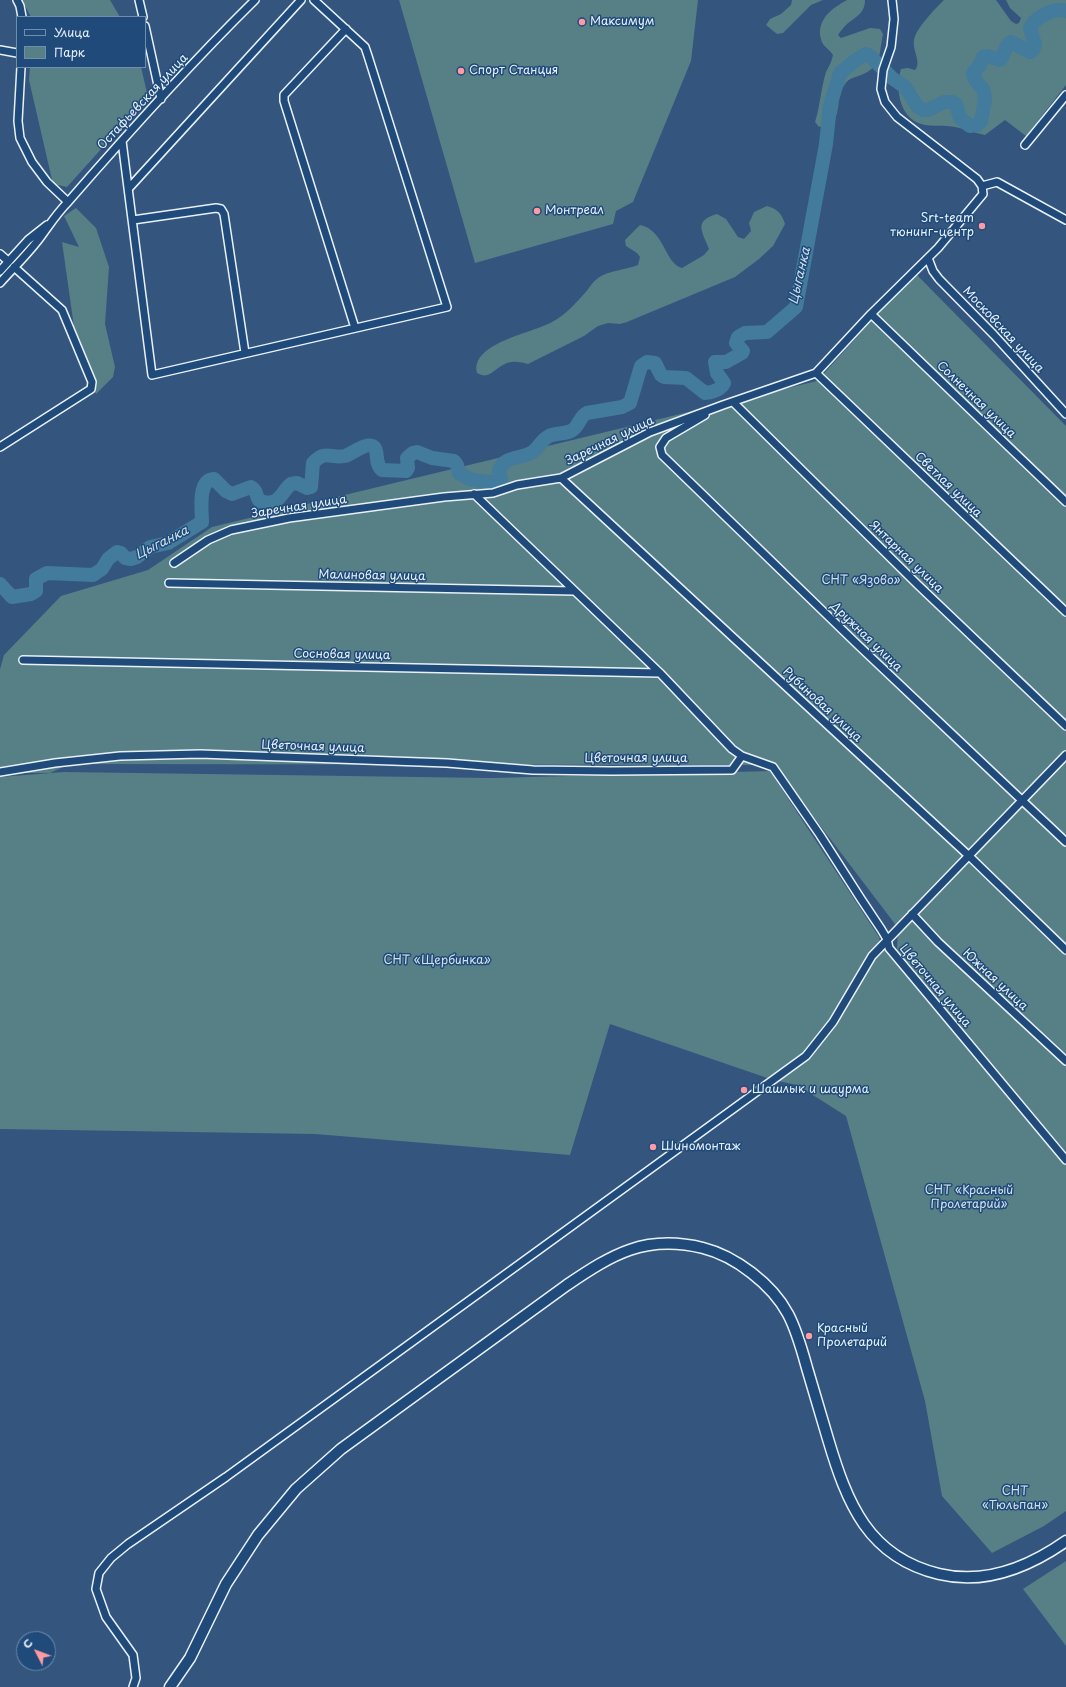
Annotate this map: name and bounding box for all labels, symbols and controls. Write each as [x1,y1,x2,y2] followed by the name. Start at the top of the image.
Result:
[590,15,655,29] place label: Максимум
[16,16,146,68] legend
[577,17,587,27] marker: Максимум
[54,23,90,41] text: Улица
[54,43,85,61] text: Парк
[95,51,191,153] street label: Остафьевская улица
[469,64,558,78] place label: Спорт Станция
[456,66,466,76] marker: Спорт Станция
[545,204,604,218] place label: Монтреал
[532,206,542,216] marker: Монтреал
[890,212,974,240] place label: Srt-team тюнинг-центр
[977,221,987,231] marker: Srt-team тюнинг-центр
[786,246,814,306] water label: Цыганка
[959,284,1047,376] street label: Московская улица
[934,359,1018,441] street label: Солнечная улица
[564,413,656,469] street label: Заречная улица
[911,449,985,521] street label: Светлая улица
[250,492,348,522] street label: Заречная улица
[866,518,946,596] street label: Янтарная улица
[133,523,191,563] water label: Цыганка
[318,568,426,584] street label: Малиновая улица
[822,574,900,588] park label: СНТ «Язово»
[827,599,905,675] street label: Дружная улица
[293,647,391,663] street label: Сосновая улица
[779,665,865,745] street label: Рубиновая улица
[261,738,365,756] street label: Цветочная улица
[584,752,688,766] street label: Цветочная улица
[896,942,974,1030] street label: Цветочная улица
[960,946,1030,1014] street label: Южная улица
[383,954,491,968] park label: СНТ «Щербинка»
[752,1083,869,1097] place label: Шашлык и шаурма
[739,1085,749,1095] marker: Шашлык и шаурма
[661,1140,740,1154] place label: Шиномонтаж
[648,1142,658,1152] marker: Шиномонтаж
[925,1184,1013,1212] park label: СНТ «Красный Пролетарий»
[817,1322,887,1350] place label: Красный Пролетарий
[804,1331,814,1341] marker: Красный Пролетарий
[982,1485,1048,1513] park label: СНТ «Тюльпан»
[16,1631,56,1671] north arrow
[18,1635,37,1652] text: С

